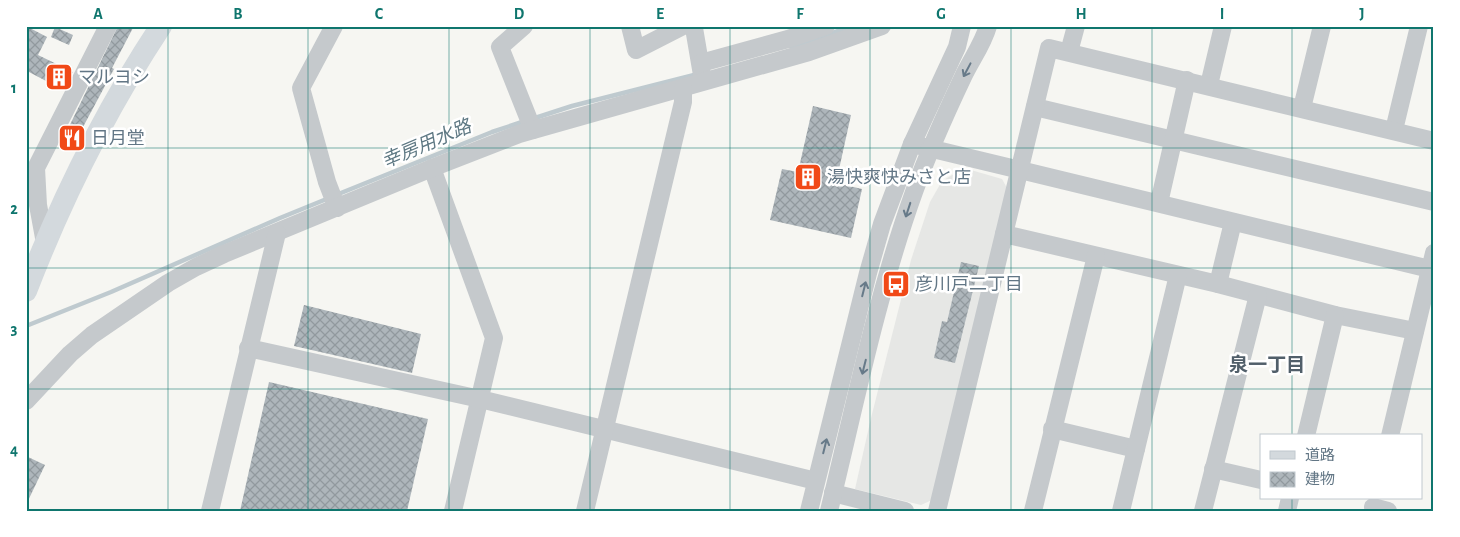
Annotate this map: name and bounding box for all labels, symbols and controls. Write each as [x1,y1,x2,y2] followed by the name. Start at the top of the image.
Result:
[93,6,103,22] text: A
[233,6,243,22] text: B
[375,6,384,22] text: C
[514,6,525,22] text: D
[656,6,664,22] text: E
[796,6,804,22] text: F
[936,6,946,22] text: G
[1075,6,1087,22] text: H
[1220,6,1224,22] text: I
[1359,6,1365,22] text: J
[44,62,74,92] building icon: マルヨシ
[962,62,971,77] one-way arrow
[78,69,150,87] place label: マルヨシ
[11,80,17,96] text: 1
[379,115,476,172] water label: 幸房用水路
[57,123,87,153] restaurant icon: 日月堂
[91,129,145,148] place label: 日月堂
[793,162,823,192] building icon: 湯快爽快みさと店
[827,168,971,187] place label: 湯快爽快みさと店
[10,201,18,217] text: 2
[903,202,912,218] one-way arrow
[881,269,911,299] bus stop icon: 彦川戸二丁目
[915,275,1023,294] place label: 彦川戸二丁目
[860,281,869,297] one-way arrow
[11,321,18,337] text: 3
[1229,354,1305,375] district label: 泉一丁目
[859,358,868,374] one-way arrow
[1260,434,1422,500] legend
[821,439,830,455] one-way arrow
[10,442,18,458] text: 4
[1305,447,1335,463] text: 道路
[1305,471,1335,487] text: 建物

